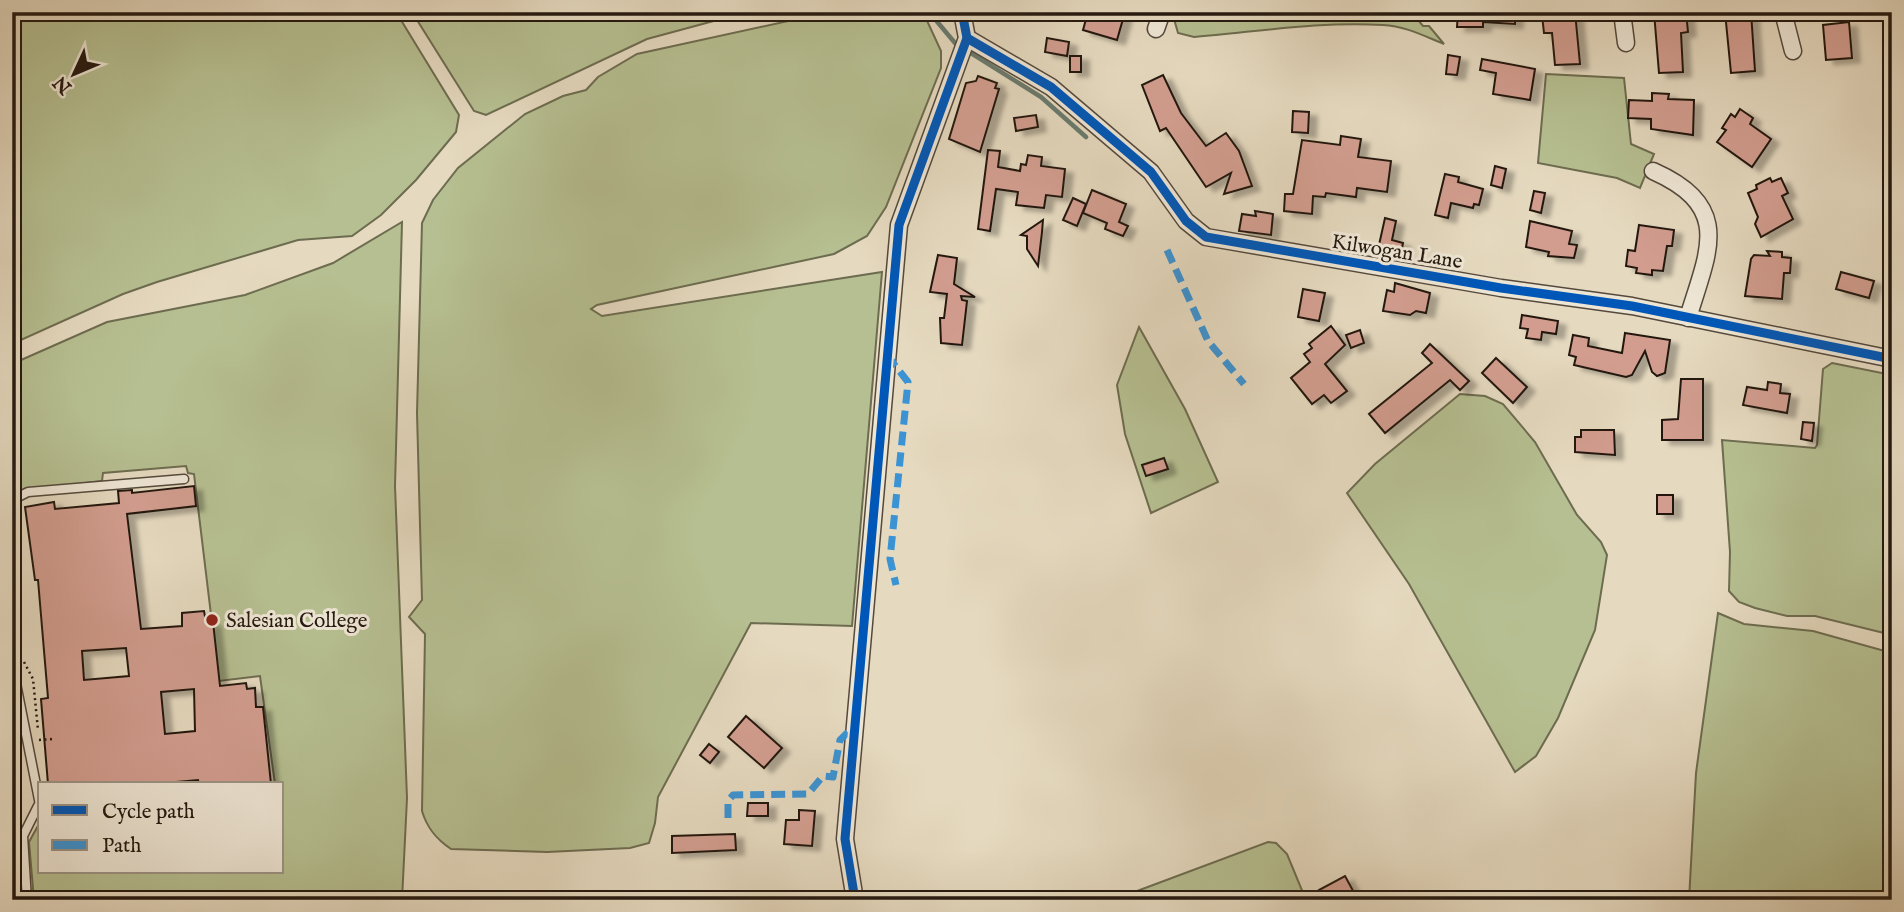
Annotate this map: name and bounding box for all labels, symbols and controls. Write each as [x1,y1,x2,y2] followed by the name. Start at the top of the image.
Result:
[38,38,108,108] north arrow
[48,70,78,99] text: N
[1329,229,1464,276] street label: Kilwogan Lane
[226,608,368,635] place label: Salesian College
[204,612,220,628] marker: Salesian College
[38,782,284,874] legend
[102,799,195,826] text: Cycle path
[102,833,141,860] text: Path

